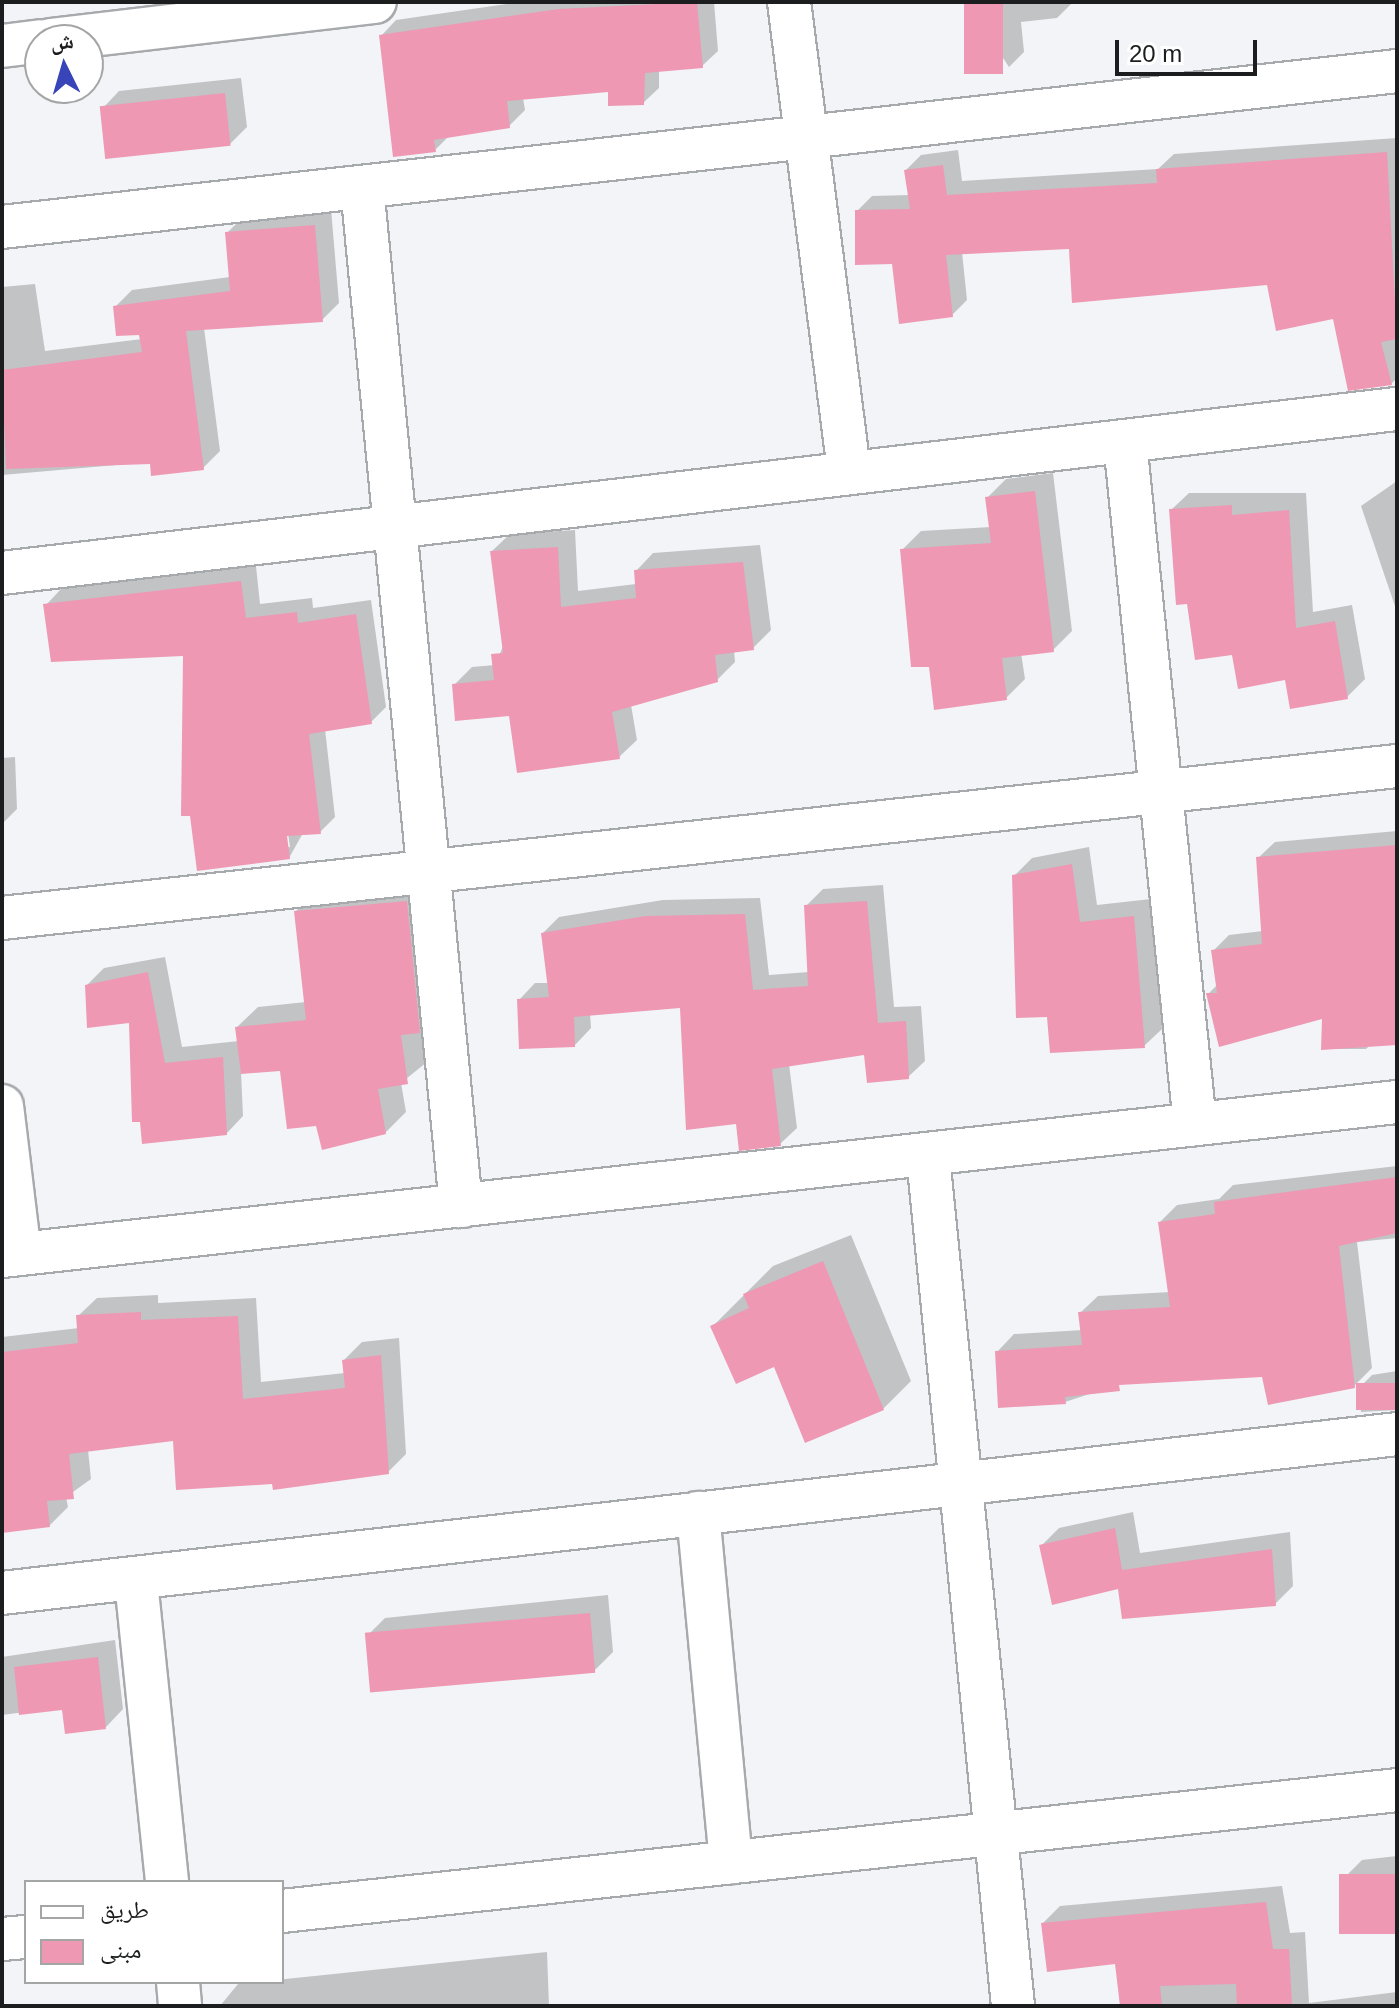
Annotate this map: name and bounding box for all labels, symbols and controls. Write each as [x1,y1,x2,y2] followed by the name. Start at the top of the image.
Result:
[24,24,104,104] north arrow
[1119,24,1261,74] scale bar
[49,28,75,55] text: ش
[1129,40,1182,67] text: 20 m
[24,1880,284,1984] legend
[100,1896,149,1923] text: طريق
[100,1936,141,1963] text: مبنى

